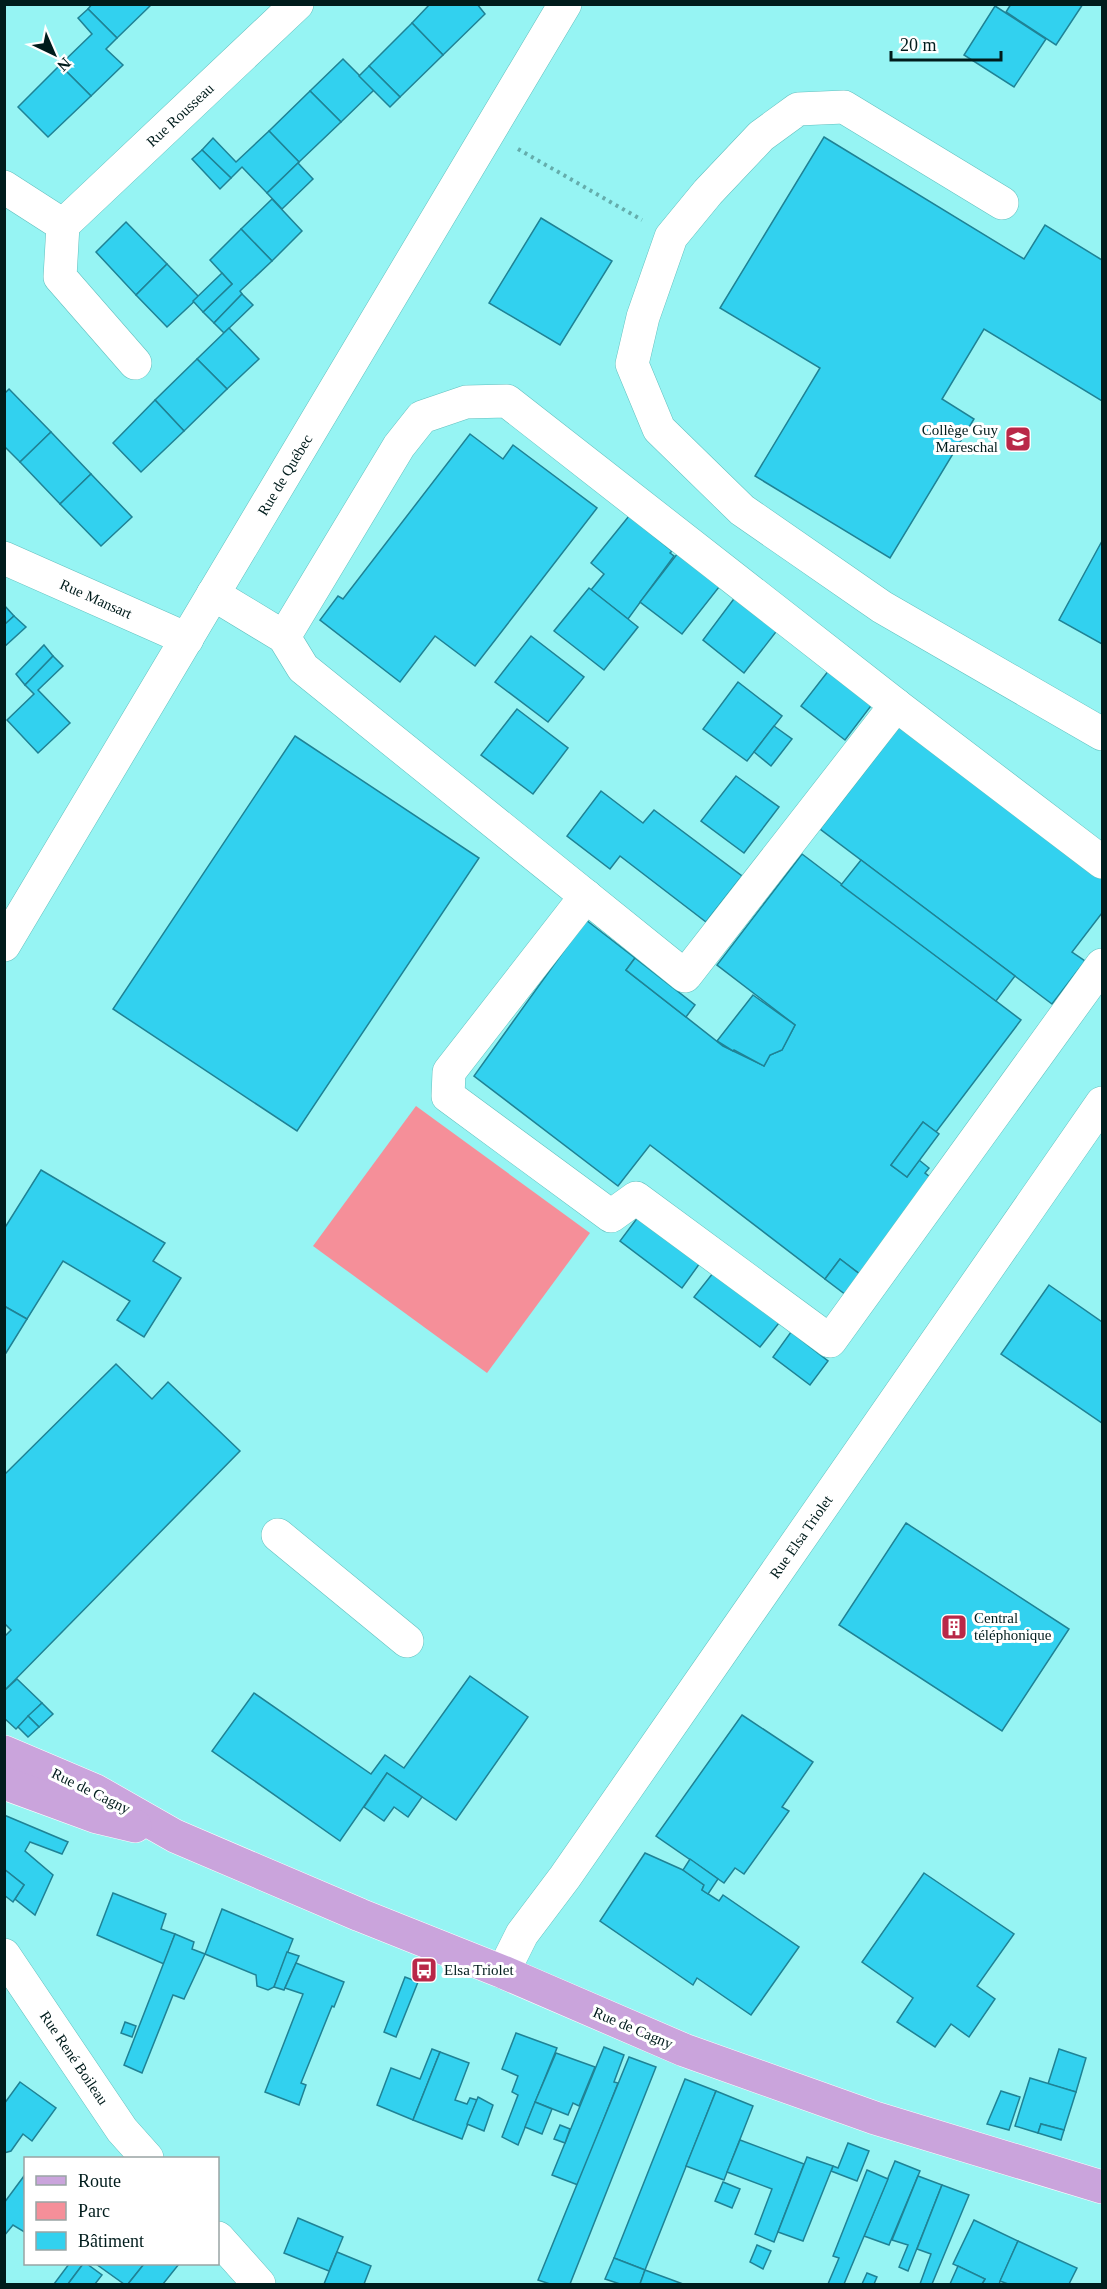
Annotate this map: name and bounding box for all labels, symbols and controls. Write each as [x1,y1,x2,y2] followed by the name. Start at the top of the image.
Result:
[24,24,84,84] north arrow
[891,24,1000,62] scale bar
[900,35,937,55] text: 20 m
[54,54,74,75] text: N
[143,80,217,150] street label: Rue Rousseau
[922,422,998,455] place label: Collège Guy Mareschal
[1003,424,1033,454] school or university icon: Collège Guy Mareschal
[255,431,316,518] street label: Rue de Québec
[58,576,135,622] street label: Rue Mansart
[766,1492,836,1582] street label: Rue Elsa Triolet
[974,1610,1052,1643] place label: Central téléphonique
[939,1612,969,1642] building icon: Central téléphonique
[49,1765,133,1817] street label: Rue de Cagny
[409,1955,439,1985] bus stop icon: Elsa Triolet
[444,1962,514,1978] place label: Elsa Triolet
[591,2004,676,2052] street label: Rue de Cagny
[37,2008,111,2108] street label: Rue René Boileau
[24,2157,219,2265] legend
[78,2171,121,2191] text: Route
[78,2201,110,2221] text: Parc
[78,2231,144,2251] text: Bâtiment

